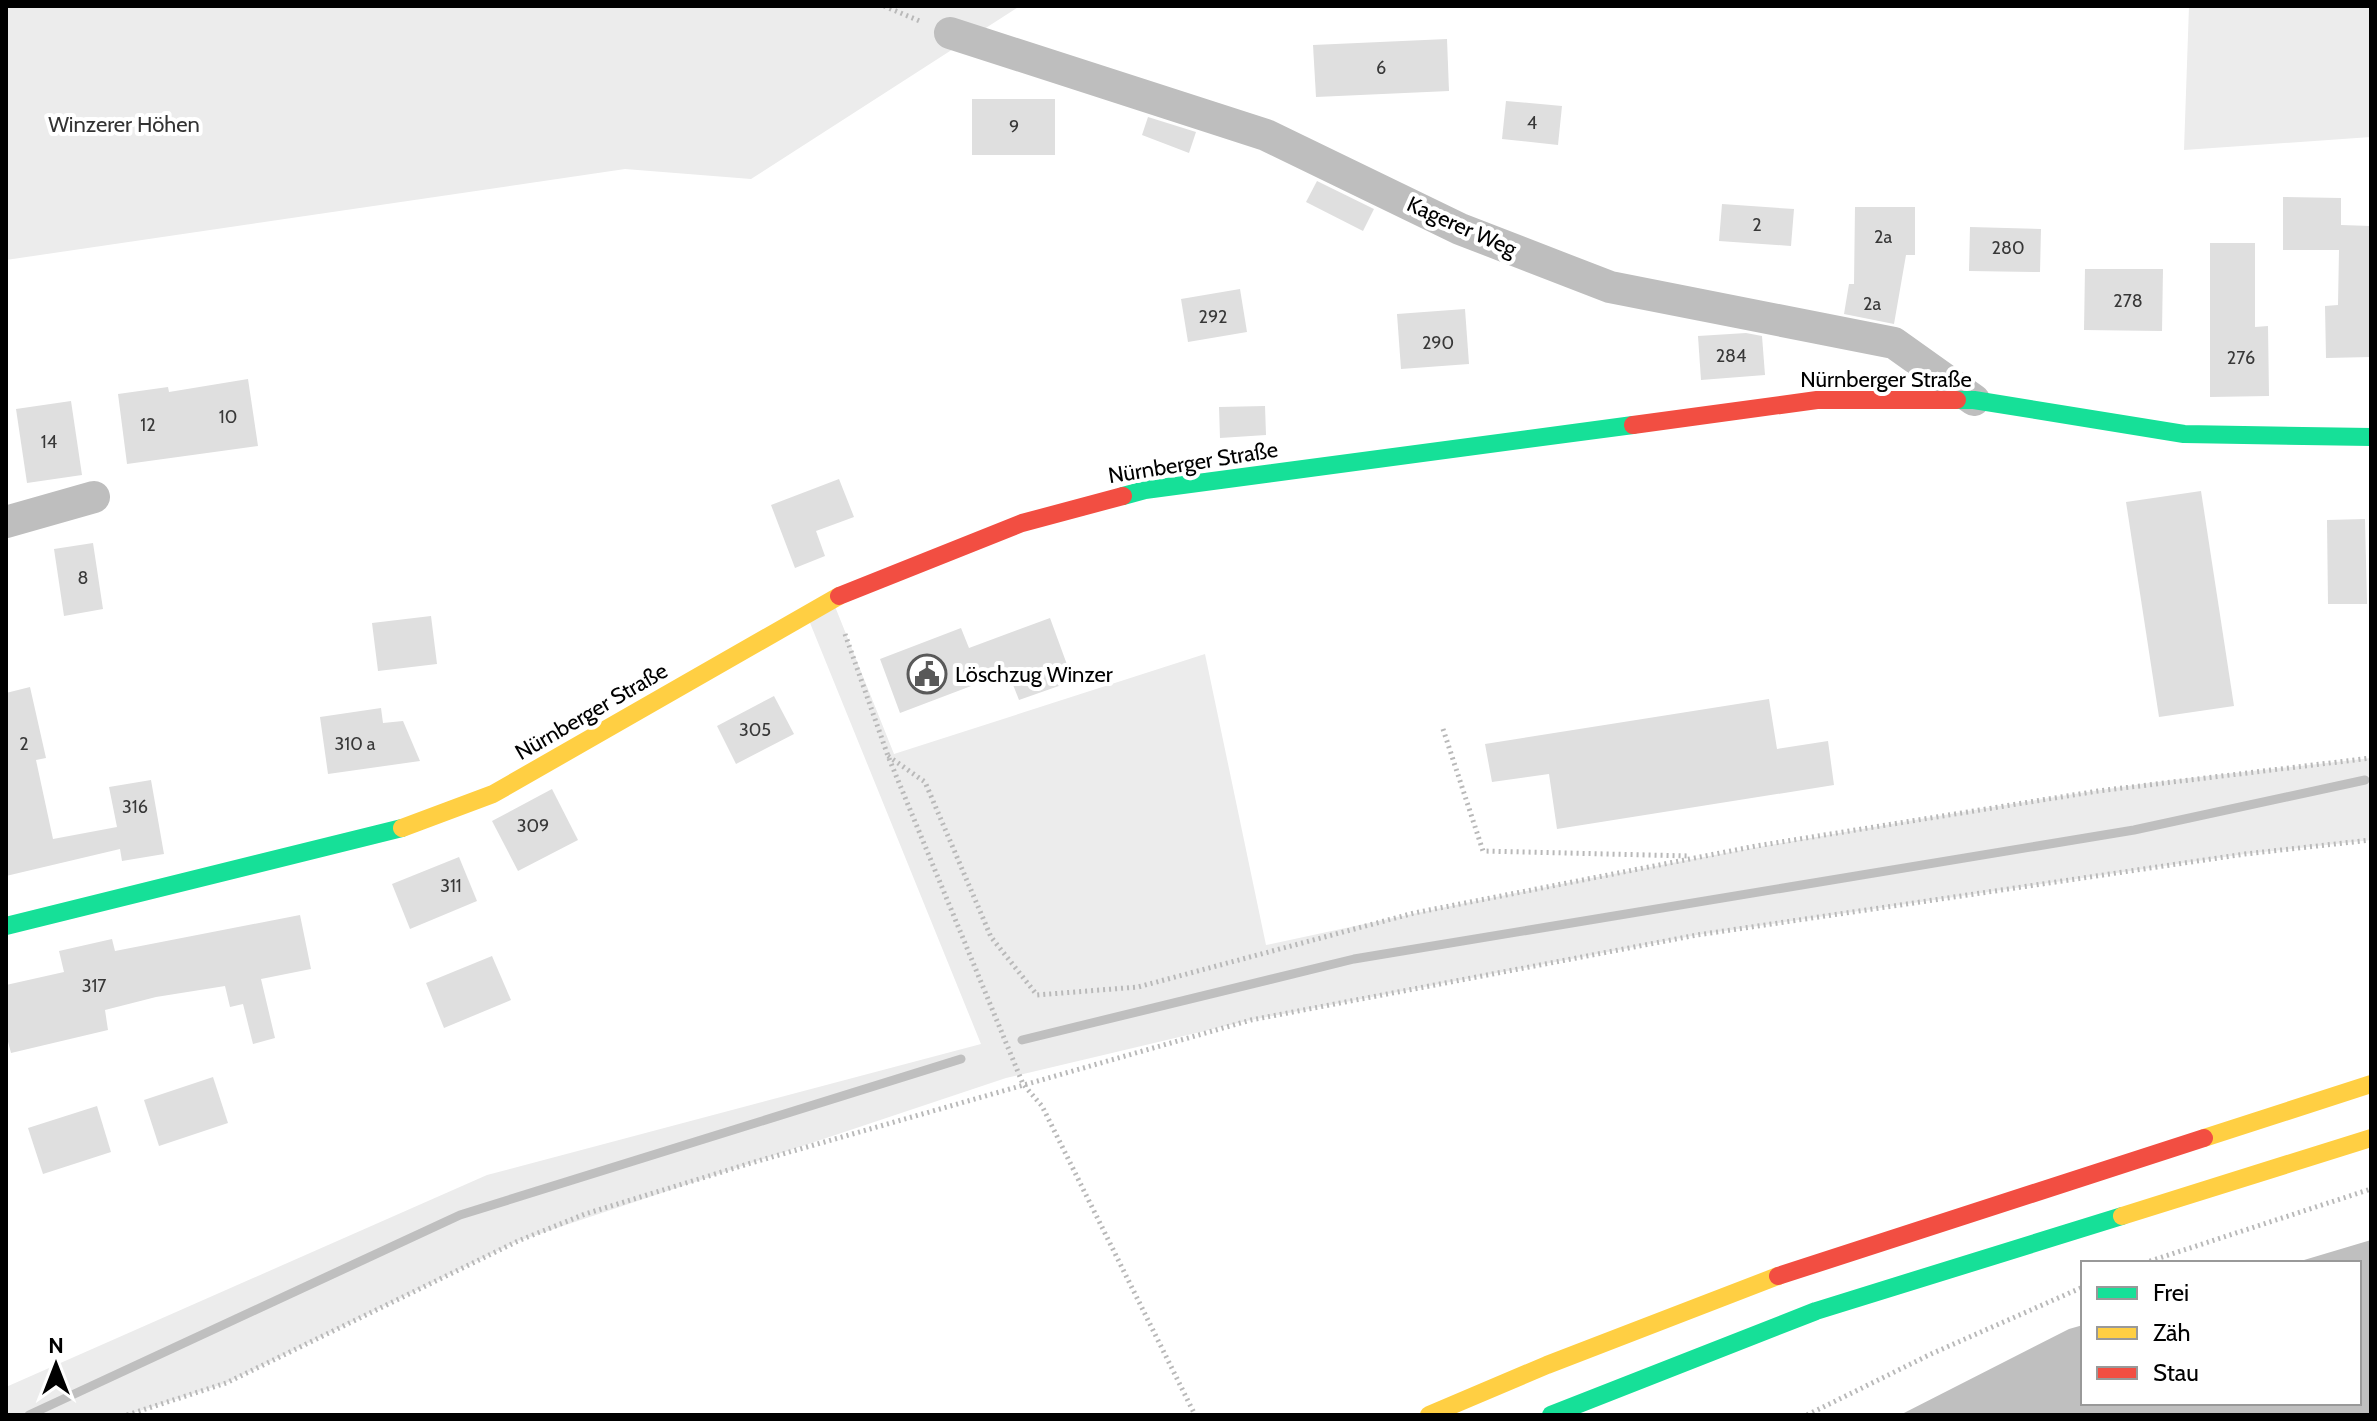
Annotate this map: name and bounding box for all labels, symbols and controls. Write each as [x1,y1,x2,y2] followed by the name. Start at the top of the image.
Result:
[1376,57,1386,79] house number: 6
[48,111,200,138] park label: Winzerer Höhen
[1527,112,1537,134] house number: 4
[1009,116,1019,138] house number: 9
[1403,190,1522,263] street label: Kagerer Weg
[1752,214,1762,236] house number: 2
[1874,226,1892,248] house number: 2a
[1992,237,2024,259] house number: 280
[2113,290,2143,312] house number: 278
[1863,293,1881,315] house number: 2a
[1198,306,1228,328] house number: 292
[1422,332,1454,354] house number: 290
[1716,345,1746,367] house number: 284
[2227,347,2255,369] house number: 276
[1800,366,1972,393] street label: Nürnberger Straße
[219,406,237,428] house number: 10
[140,414,156,436] house number: 12
[41,431,57,453] house number: 14
[1106,436,1280,489] street label: Nürnberger Straße
[78,567,88,589] house number: 8
[906,653,948,695] public building icon: Löschzug Winzer
[510,657,672,766] street label: Nürnberger Straße
[955,661,1113,688] place label: Löschzug Winzer
[739,719,771,741] house number: 305
[19,733,29,755] house number: 2
[335,733,376,755] house number: 310 a
[122,796,148,818] house number: 316
[517,815,549,837] house number: 309
[440,875,462,897] house number: 311
[82,975,106,997] house number: 317
[2081,1261,2361,1405] legend
[2153,1278,2189,1307] text: Frei
[2153,1318,2190,1347] text: Zäh
[16,1325,96,1405] north arrow
[48,1332,64,1359] text: N
[2153,1358,2199,1387] text: Stau

